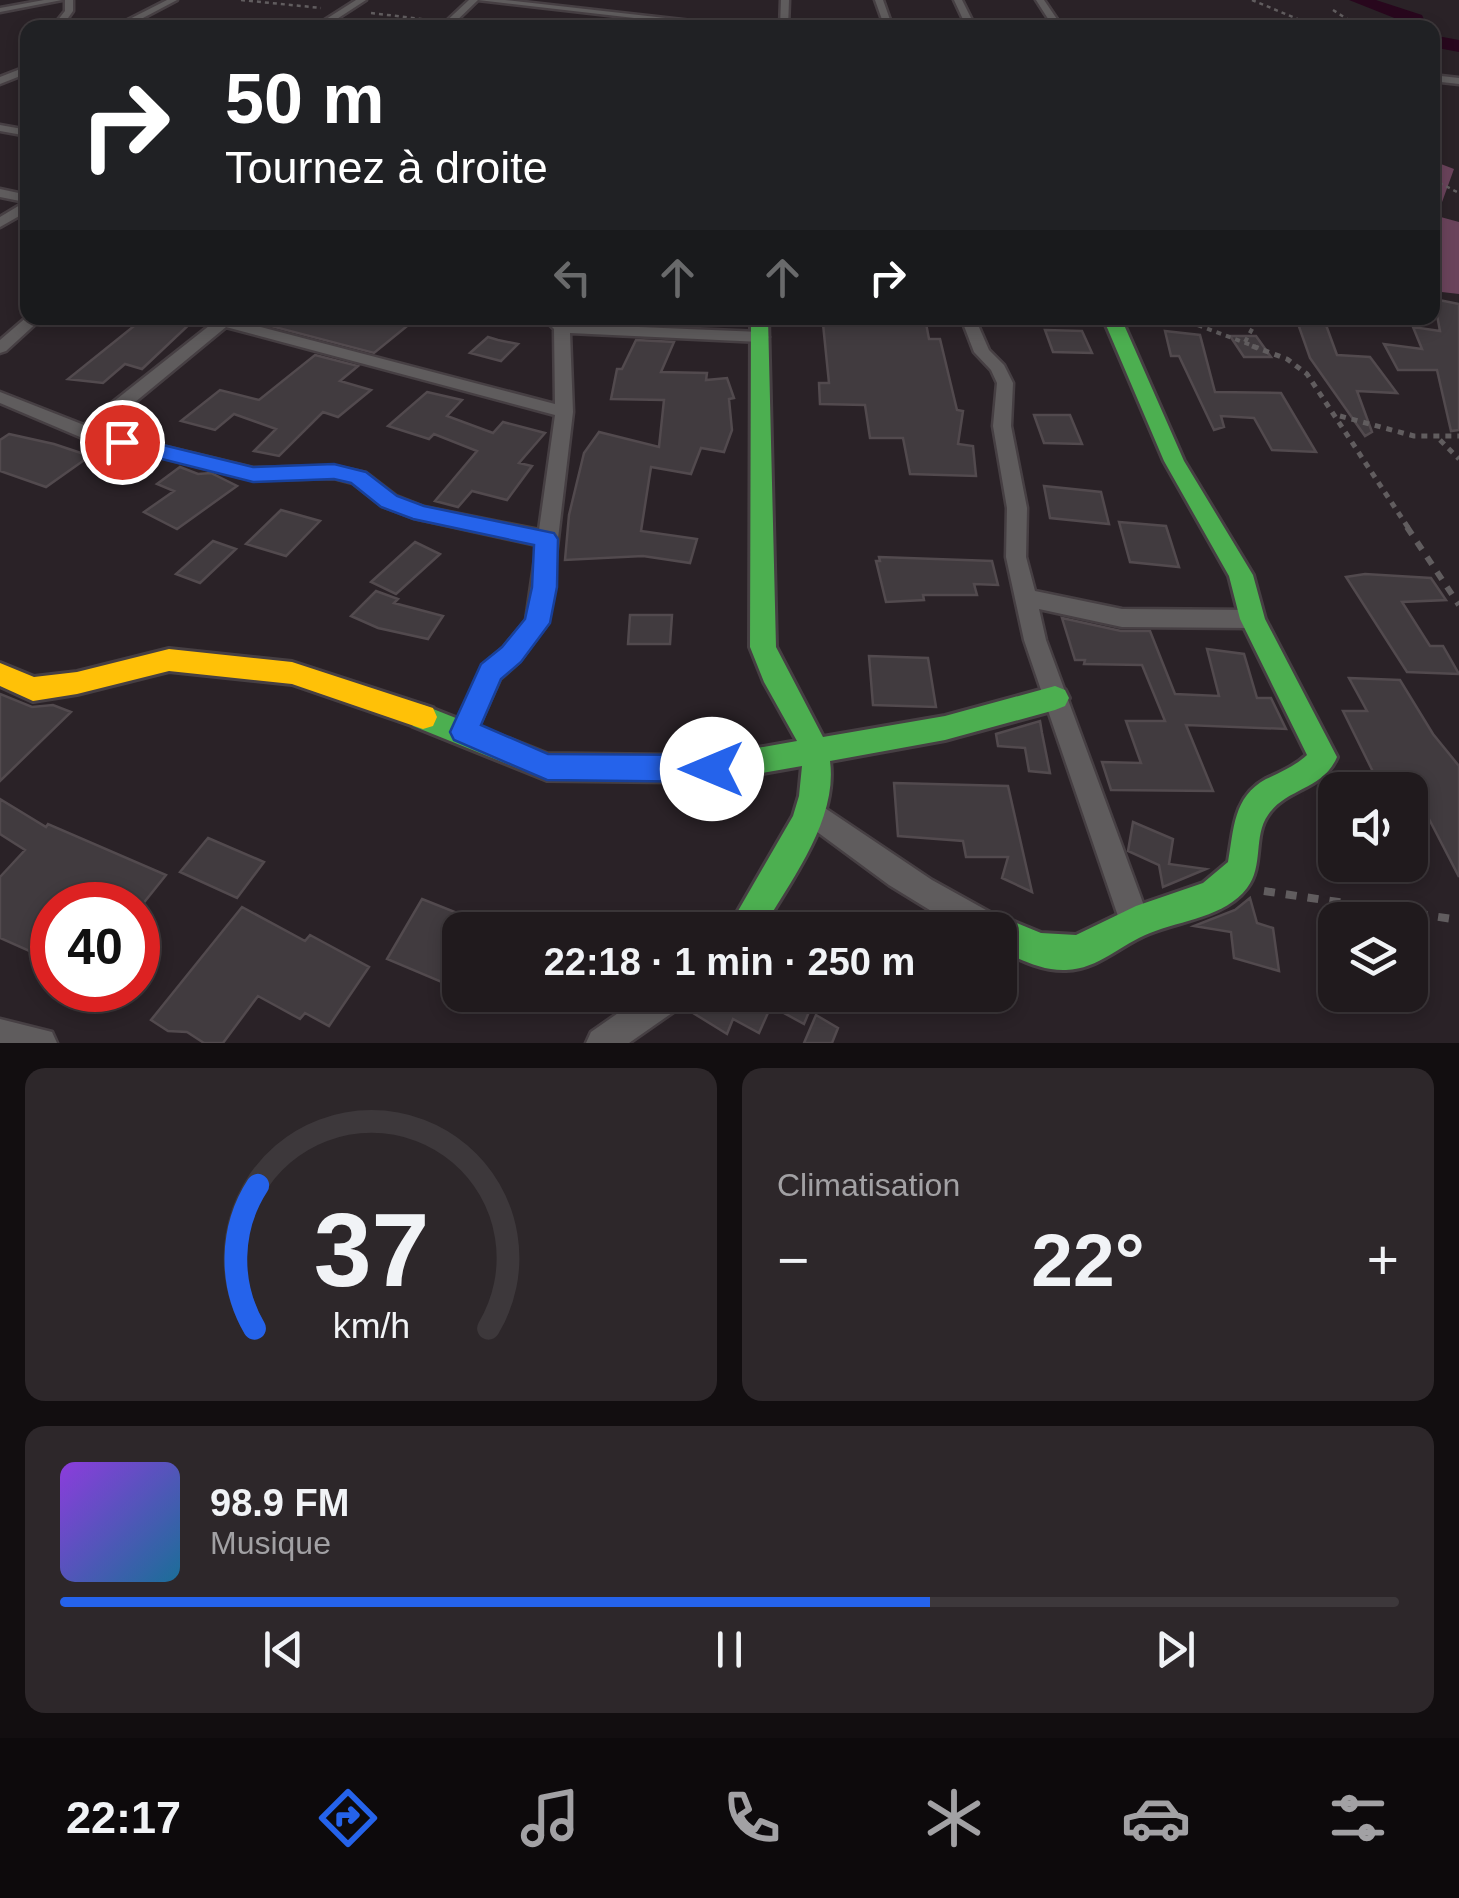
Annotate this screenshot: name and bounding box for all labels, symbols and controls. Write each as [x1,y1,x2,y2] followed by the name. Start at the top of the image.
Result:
[60,60,190,190] icon: right
[225,60,385,138] text: 50 m
[225,142,548,193] text: Tournez à droite
[545,250,600,305] icon: left
[650,250,705,305] icon: ahead
[755,250,810,305] icon: ahead
[860,250,915,305] icon: right
[80,400,165,485] pin
[95,415,150,470] icon: arrive
[660,717,764,821] position arrow
[1318,772,1428,1012] map controls
[1318,772,1428,882] button: sound
[30,882,160,1012] speed limit sign: 40
[1318,902,1428,1012] button: layers
[544,941,915,983] text: 22:18 · 1 min · 250 m
[777,1167,960,1203] text: Climatisation
[313,1192,429,1308] text: 37
[1031,1218,1145,1302] text: 22°
[777,1229,809,1291] text: −
[1367,1229,1399,1291] text: +
[332,1306,410,1346] text: km/h
[210,1482,349,1524] text: 98.9 FM
[210,1525,331,1561] text: Musique
[256,1622,311,1677] icon: previous
[702,1622,757,1677] icon: pause
[1148,1622,1203,1677] icon: next
[313,1783,383,1853] icon: directions
[515,1783,585,1853] icon: music
[717,1783,787,1853] icon: phone
[919,1783,989,1853] icon: climate
[1121,1783,1191,1853] icon: car
[1323,1783,1393,1853] icon: filters
[66,1792,181,1843] text: 22:17

